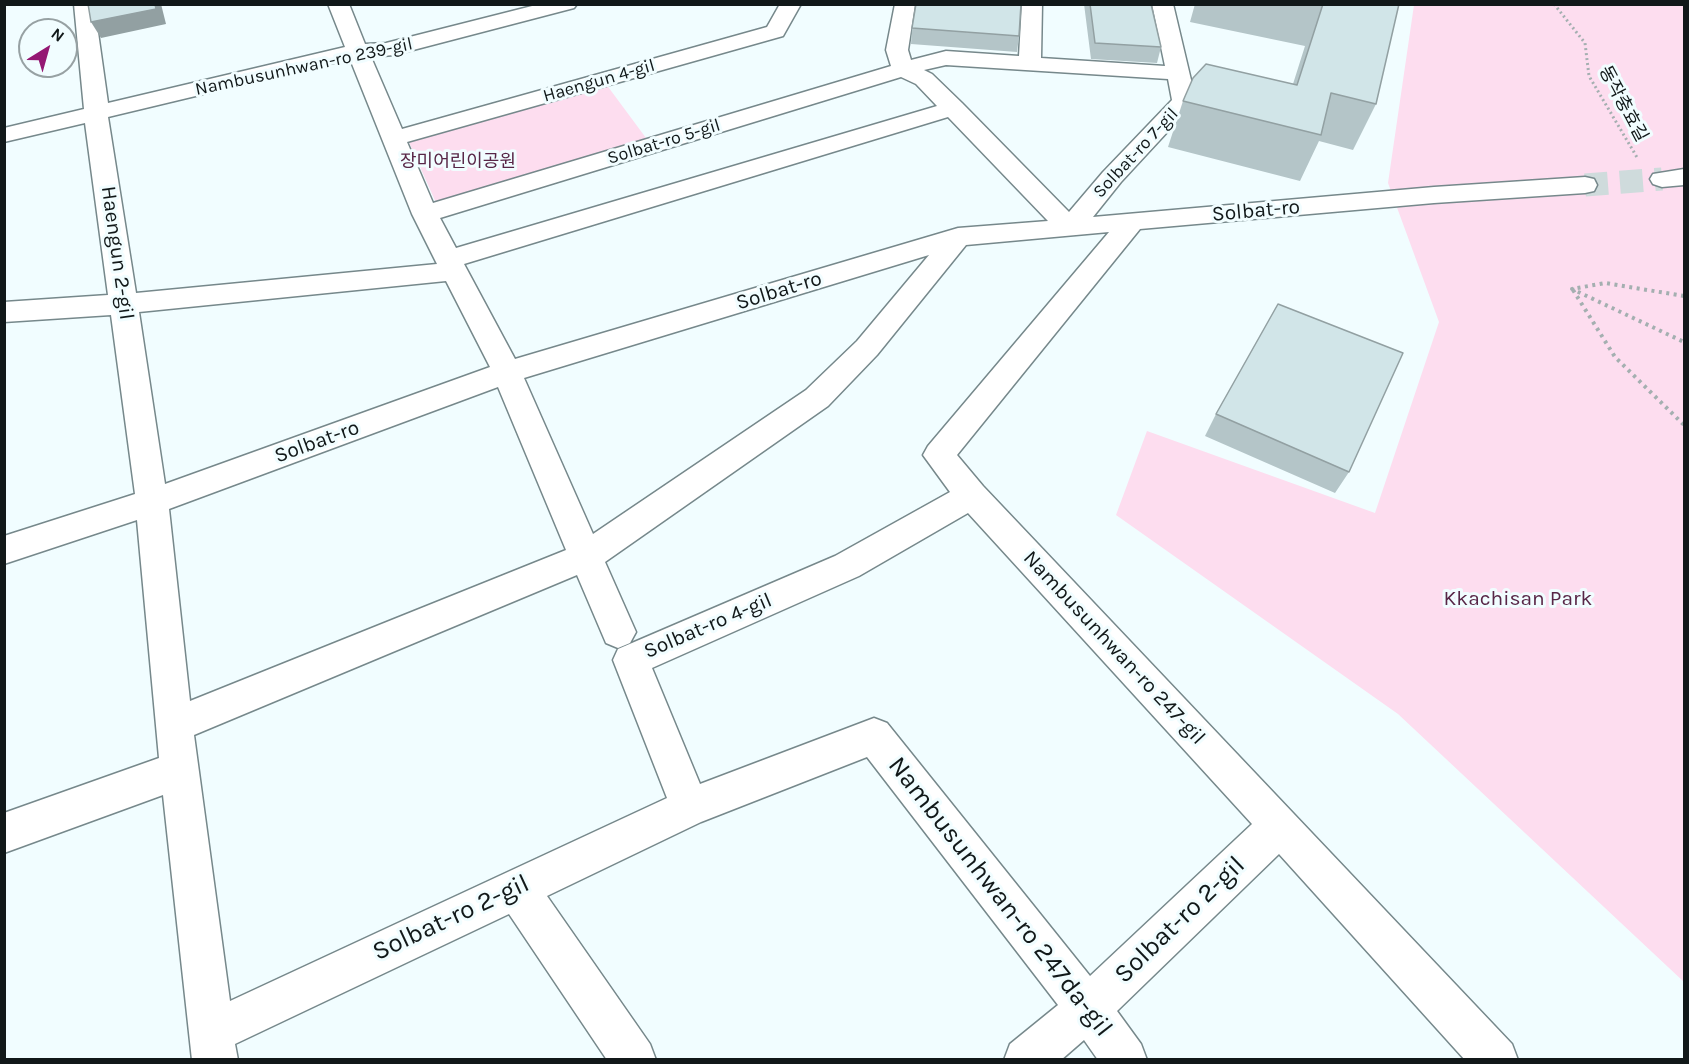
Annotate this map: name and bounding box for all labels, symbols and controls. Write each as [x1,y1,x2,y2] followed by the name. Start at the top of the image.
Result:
[18,18,78,78] north arrow
[48,24,68,46] text: N
[193,33,415,101] street label: Nambusunhwan-ro 239-gil
[541,55,657,107] street label: Haengun 4-gil
[1594,62,1652,146] street label: 동작충효길
[1089,103,1183,203] street label: Solbat-ro 7-gil
[605,115,723,169] street label: Solbat-ro 5-gil
[400,151,516,173] park label: 장미어린이공원
[95,185,139,321] street label: Haengun 2-gil
[1211,195,1301,227] street label: Solbat-ro
[733,266,825,316] street label: Solbat-ro
[271,415,363,469] street label: Solbat-ro
[1018,546,1210,750] street label: Nambusunhwan-ro 247-gil
[1444,586,1592,612] park label: Kkachisan Park
[640,588,776,664] street label: Solbat-ro 4-gil
[881,751,1119,1043] street label: Nambusunhwan-ro 247da-gil
[1108,850,1252,990] street label: Solbat-ro 2-gil
[368,868,534,968] street label: Solbat-ro 2-gil

